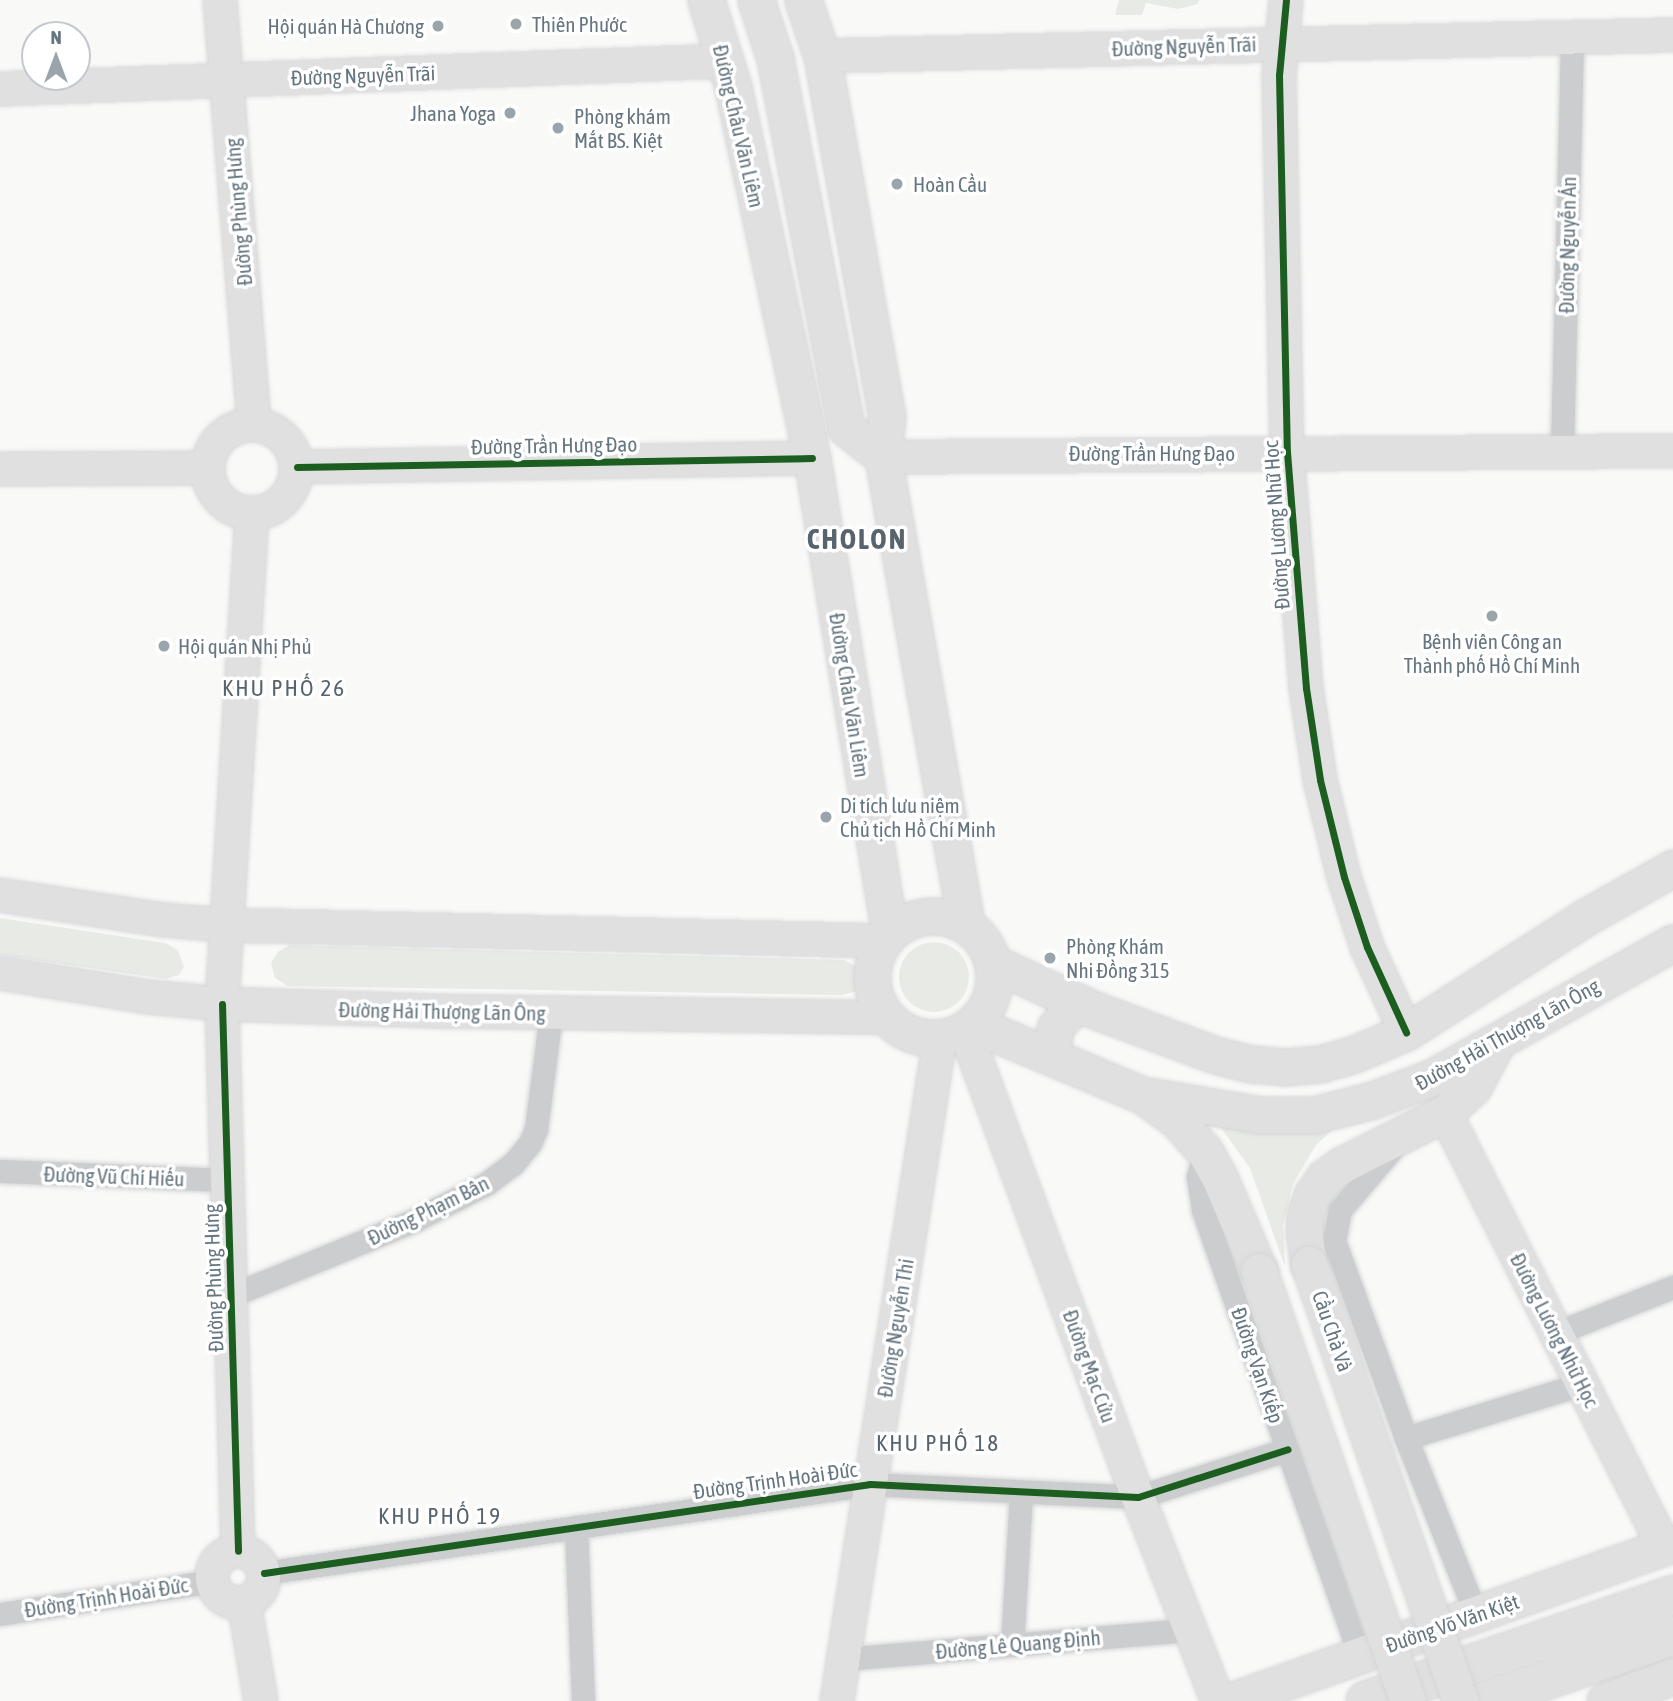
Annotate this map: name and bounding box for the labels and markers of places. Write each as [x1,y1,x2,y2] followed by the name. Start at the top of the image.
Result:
[532,11,627,37] place label: Thiên Phước
[268,13,424,39] place label: Hội quán Hà Chương
[506,14,526,34] marker: Thiên Phước
[430,18,446,34] marker: Hội quán Hà Chương
[410,100,496,126] place label: Jhana Yoga
[574,103,671,153] place label: Phòng khám Mắt BS. Kiệt
[502,105,518,121] marker: Jhana Yoga
[548,118,568,138] marker: Phòng khám Mắt BS. Kiệt
[913,171,987,197] place label: Hoàn Cầu
[887,174,907,194] marker: Hoàn Cầu
[1482,606,1502,626] marker: Bệnh viện Công an Thành phố Hồ Chí Minh
[1404,628,1580,678] place label: Bệnh viện Công an Thành phố Hồ Chí Minh
[178,633,312,659] place label: Hội quán Nhị Phủ
[156,638,172,654] marker: Hội quán Nhị Phủ
[840,792,996,842] place label: Di tích lưu niệm Chủ tịch Hồ Chí Minh
[818,809,834,825] marker: Di tích lưu niệm Chủ tịch Hồ Chí Minh
[1066,933,1170,983] place label: Phòng Khám Nhi Đồng 315
[1040,948,1060,968] marker: Phòng Khám Nhi Đồng 315

